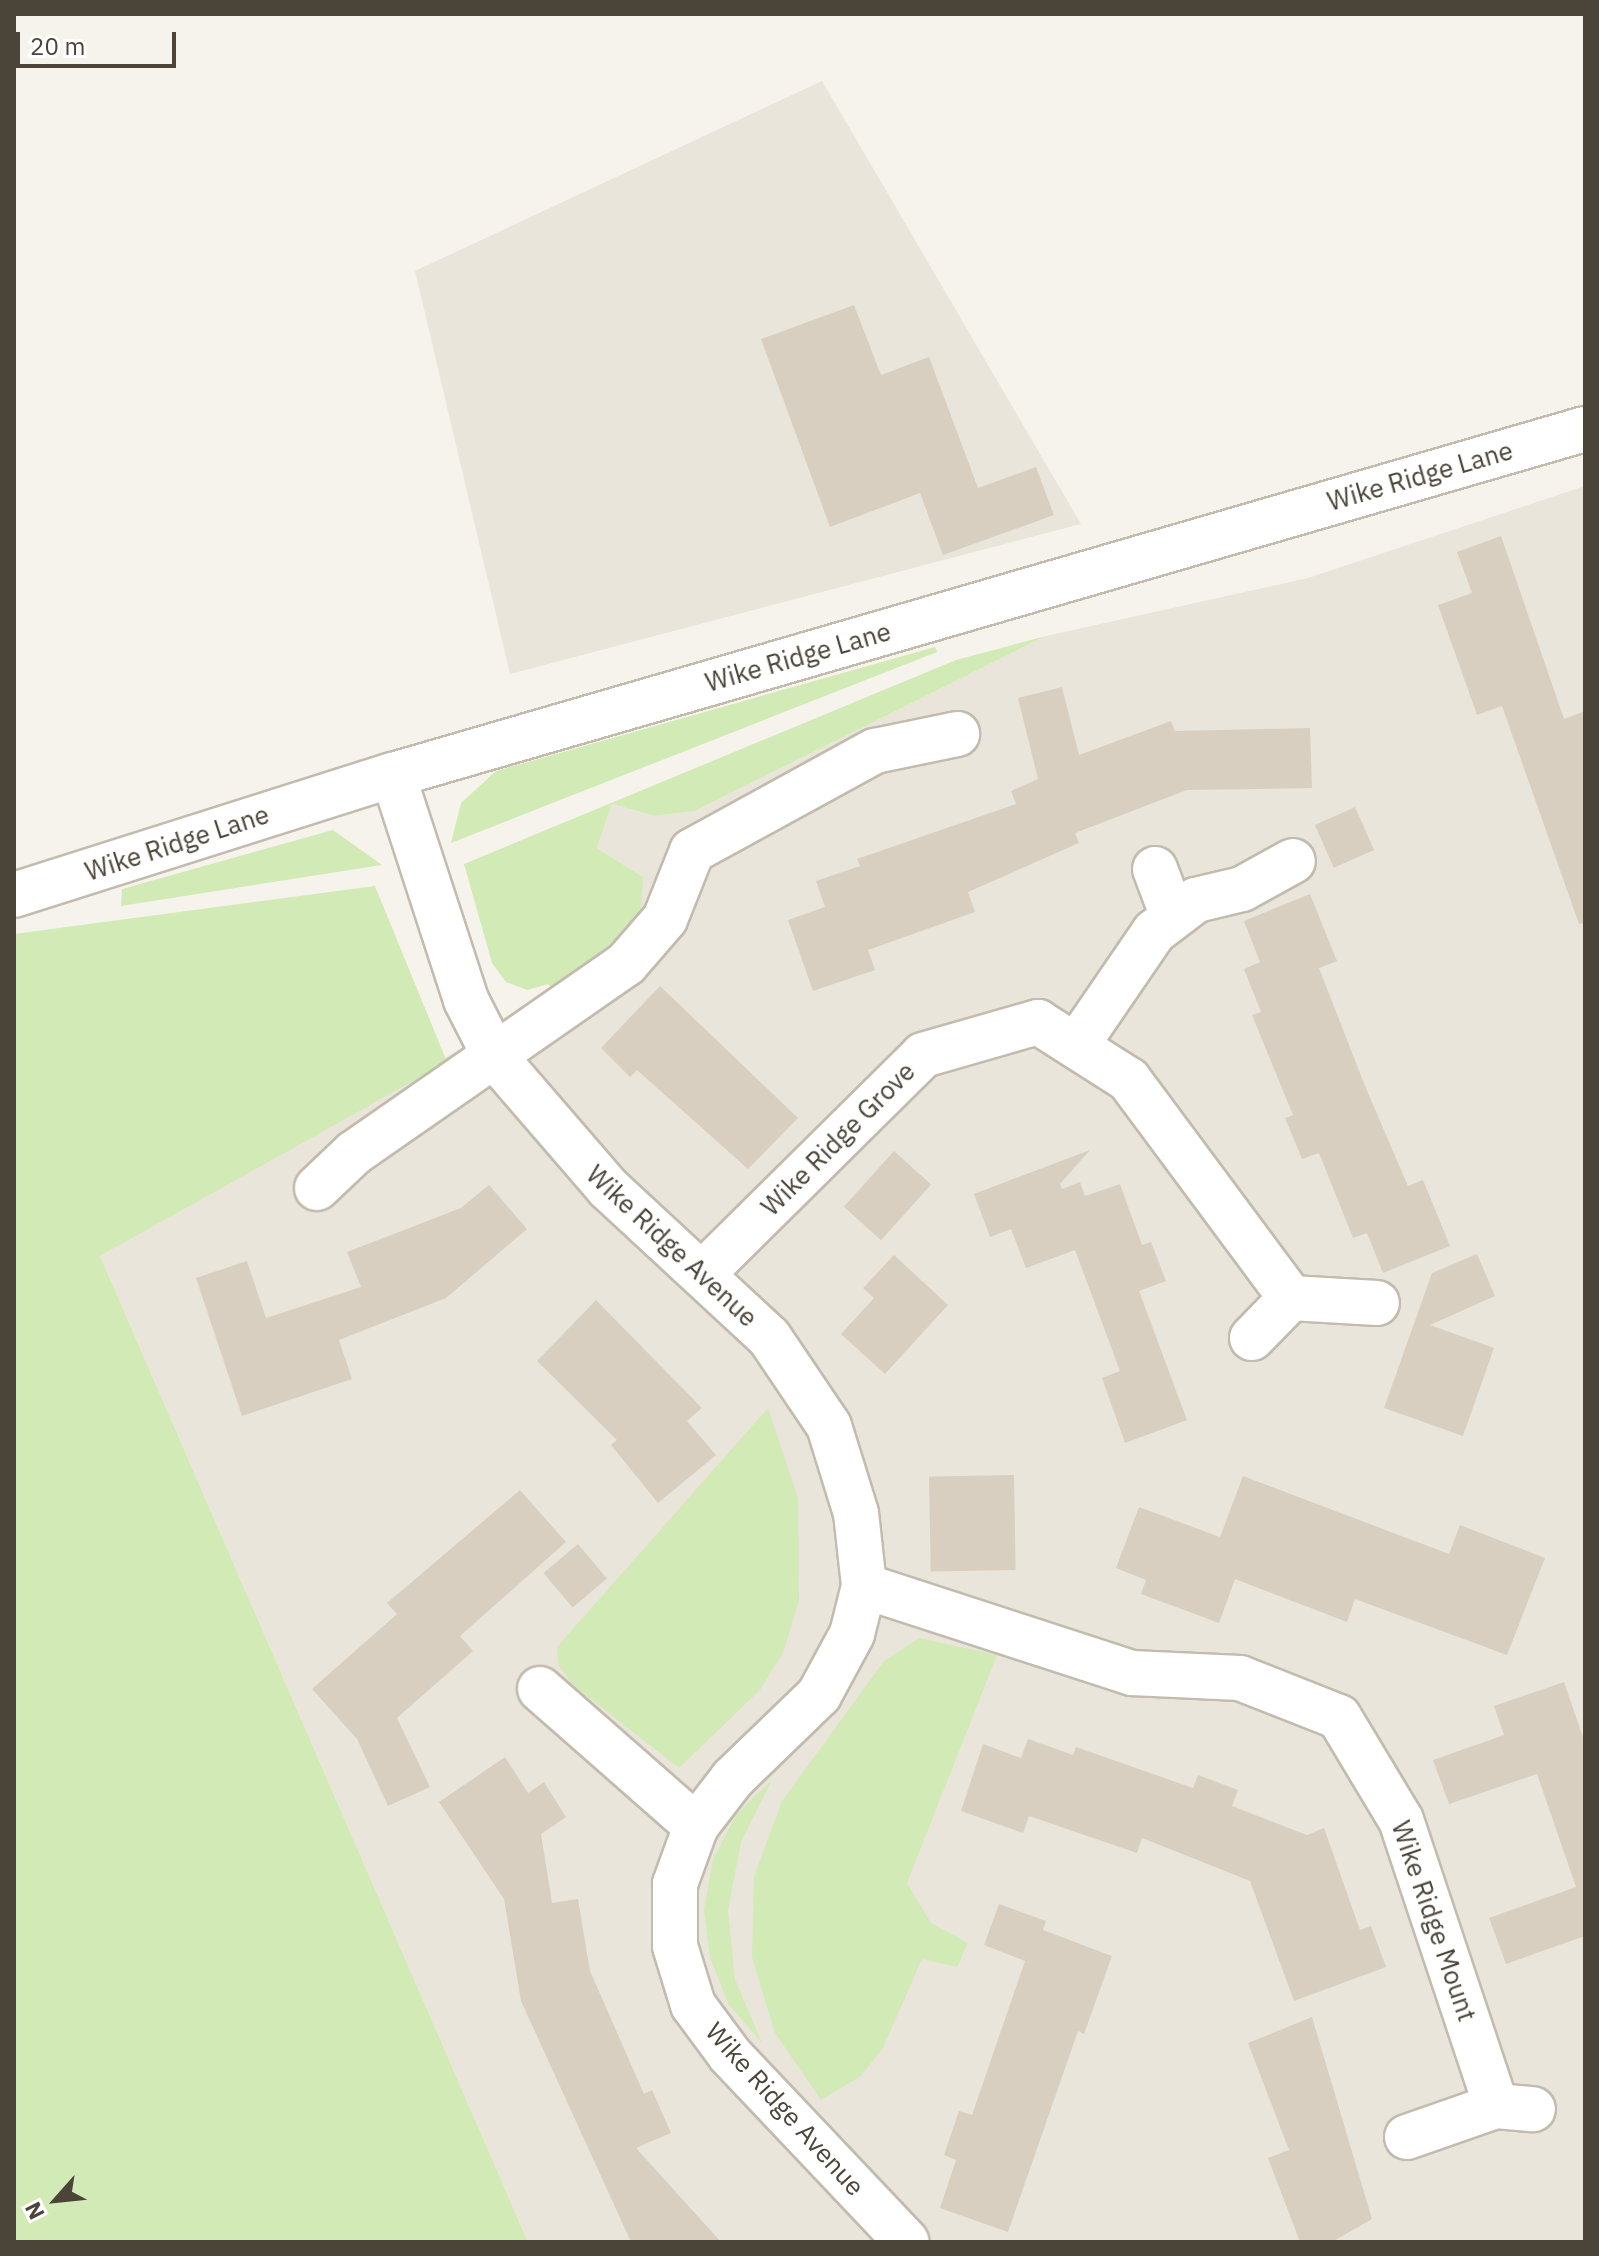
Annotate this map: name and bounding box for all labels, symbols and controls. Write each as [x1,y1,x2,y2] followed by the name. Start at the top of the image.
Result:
[20,16,180,66] scale bar
[30,30,85,62] text: 20 m
[1324,435,1516,517] street label: Wike Ridge Lane
[702,616,894,698] street label: Wike Ridge Lane
[81,799,273,887] street label: Wike Ridge Lane
[755,1056,921,1222] street label: Wike Ridge Grove
[580,1159,764,1333] street label: Wike Ridge Avenue
[1385,1817,1483,2025] street label: Wike Ridge Mount
[699,2016,871,2202] street label: Wike Ridge Avenue
[16,2160,96,2240] north arrow
[18,2197,51,2225] text: N

